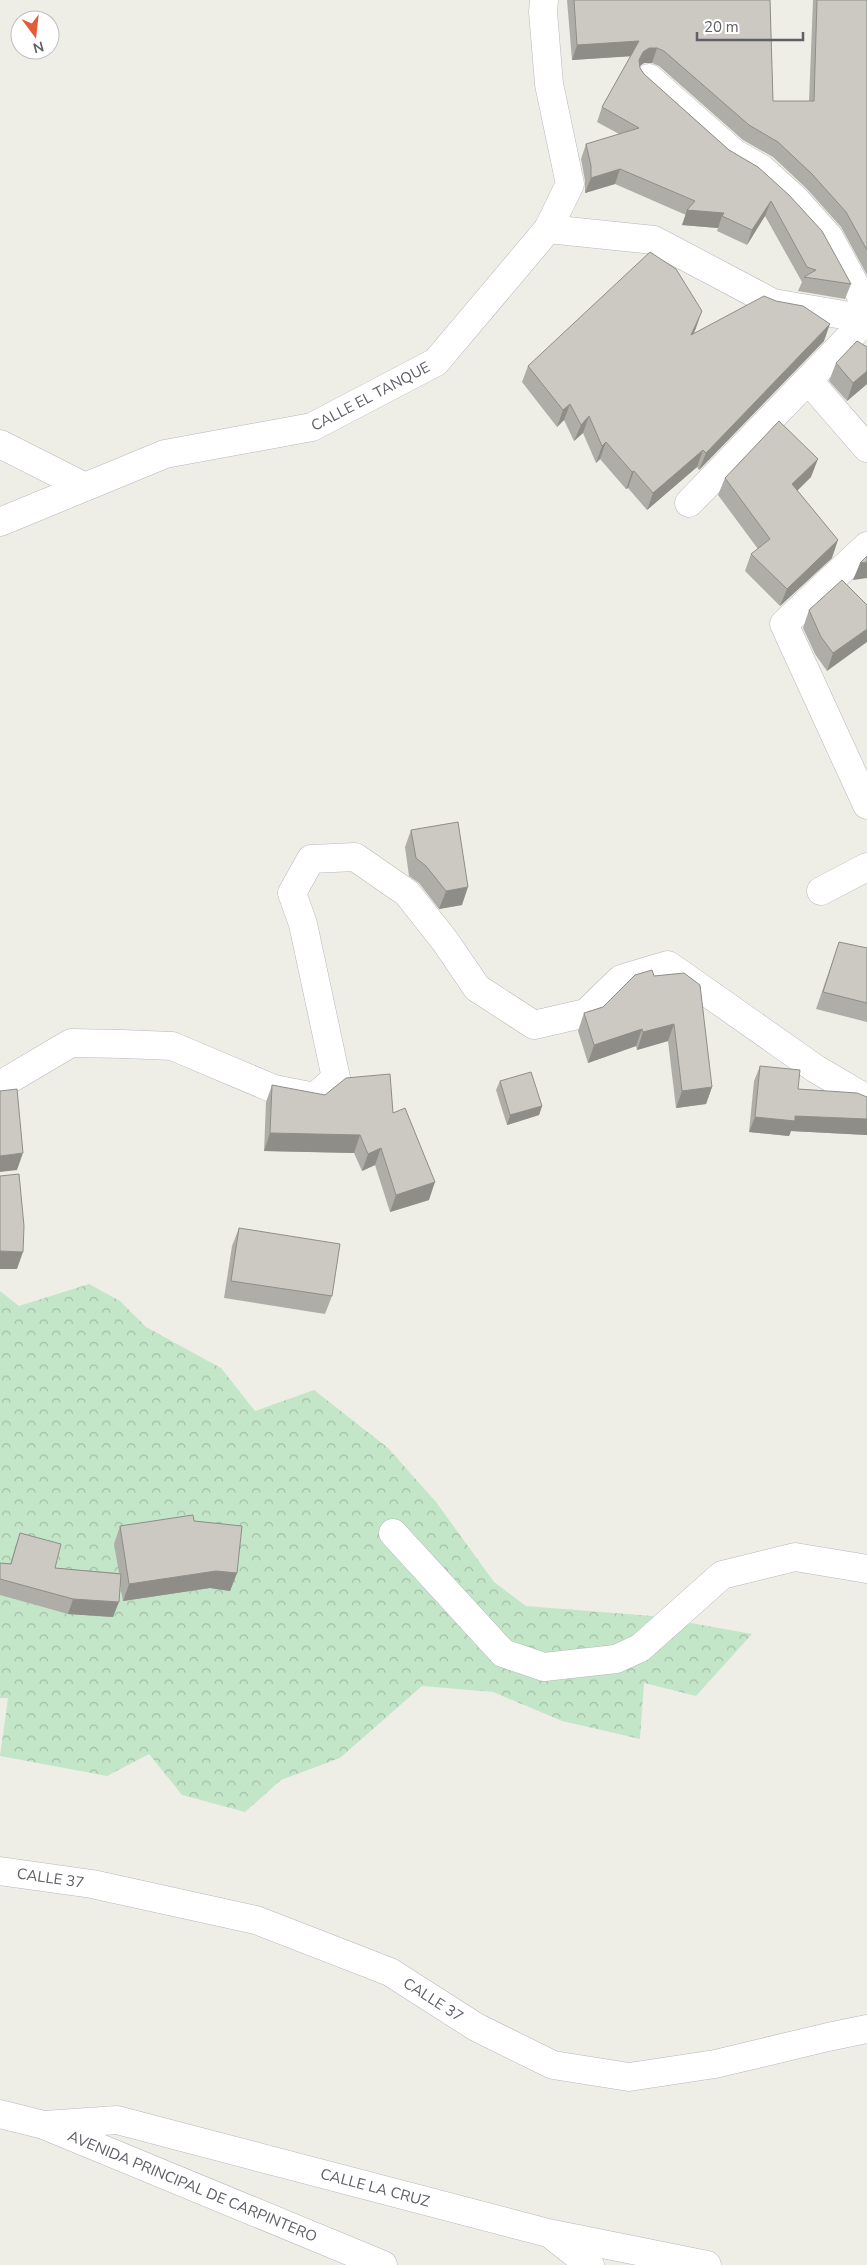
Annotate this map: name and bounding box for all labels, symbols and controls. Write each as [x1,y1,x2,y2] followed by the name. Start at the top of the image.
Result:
[10,10,60,60] north arrow
[697,10,803,42] scale bar
[704,17,739,37] text: 20 m
[31,37,46,58] text: N
[308,357,433,436] street label: CALLE EL TANQUE
[16,1863,85,1893] street label: CALLE 37
[399,1973,467,2026] street label: CALLE 37
[65,2126,320,2247] street label: AVENIDA PRINCIPAL DE CARPINTERO
[318,2164,432,2212] street label: CALLE LA CRUZ

